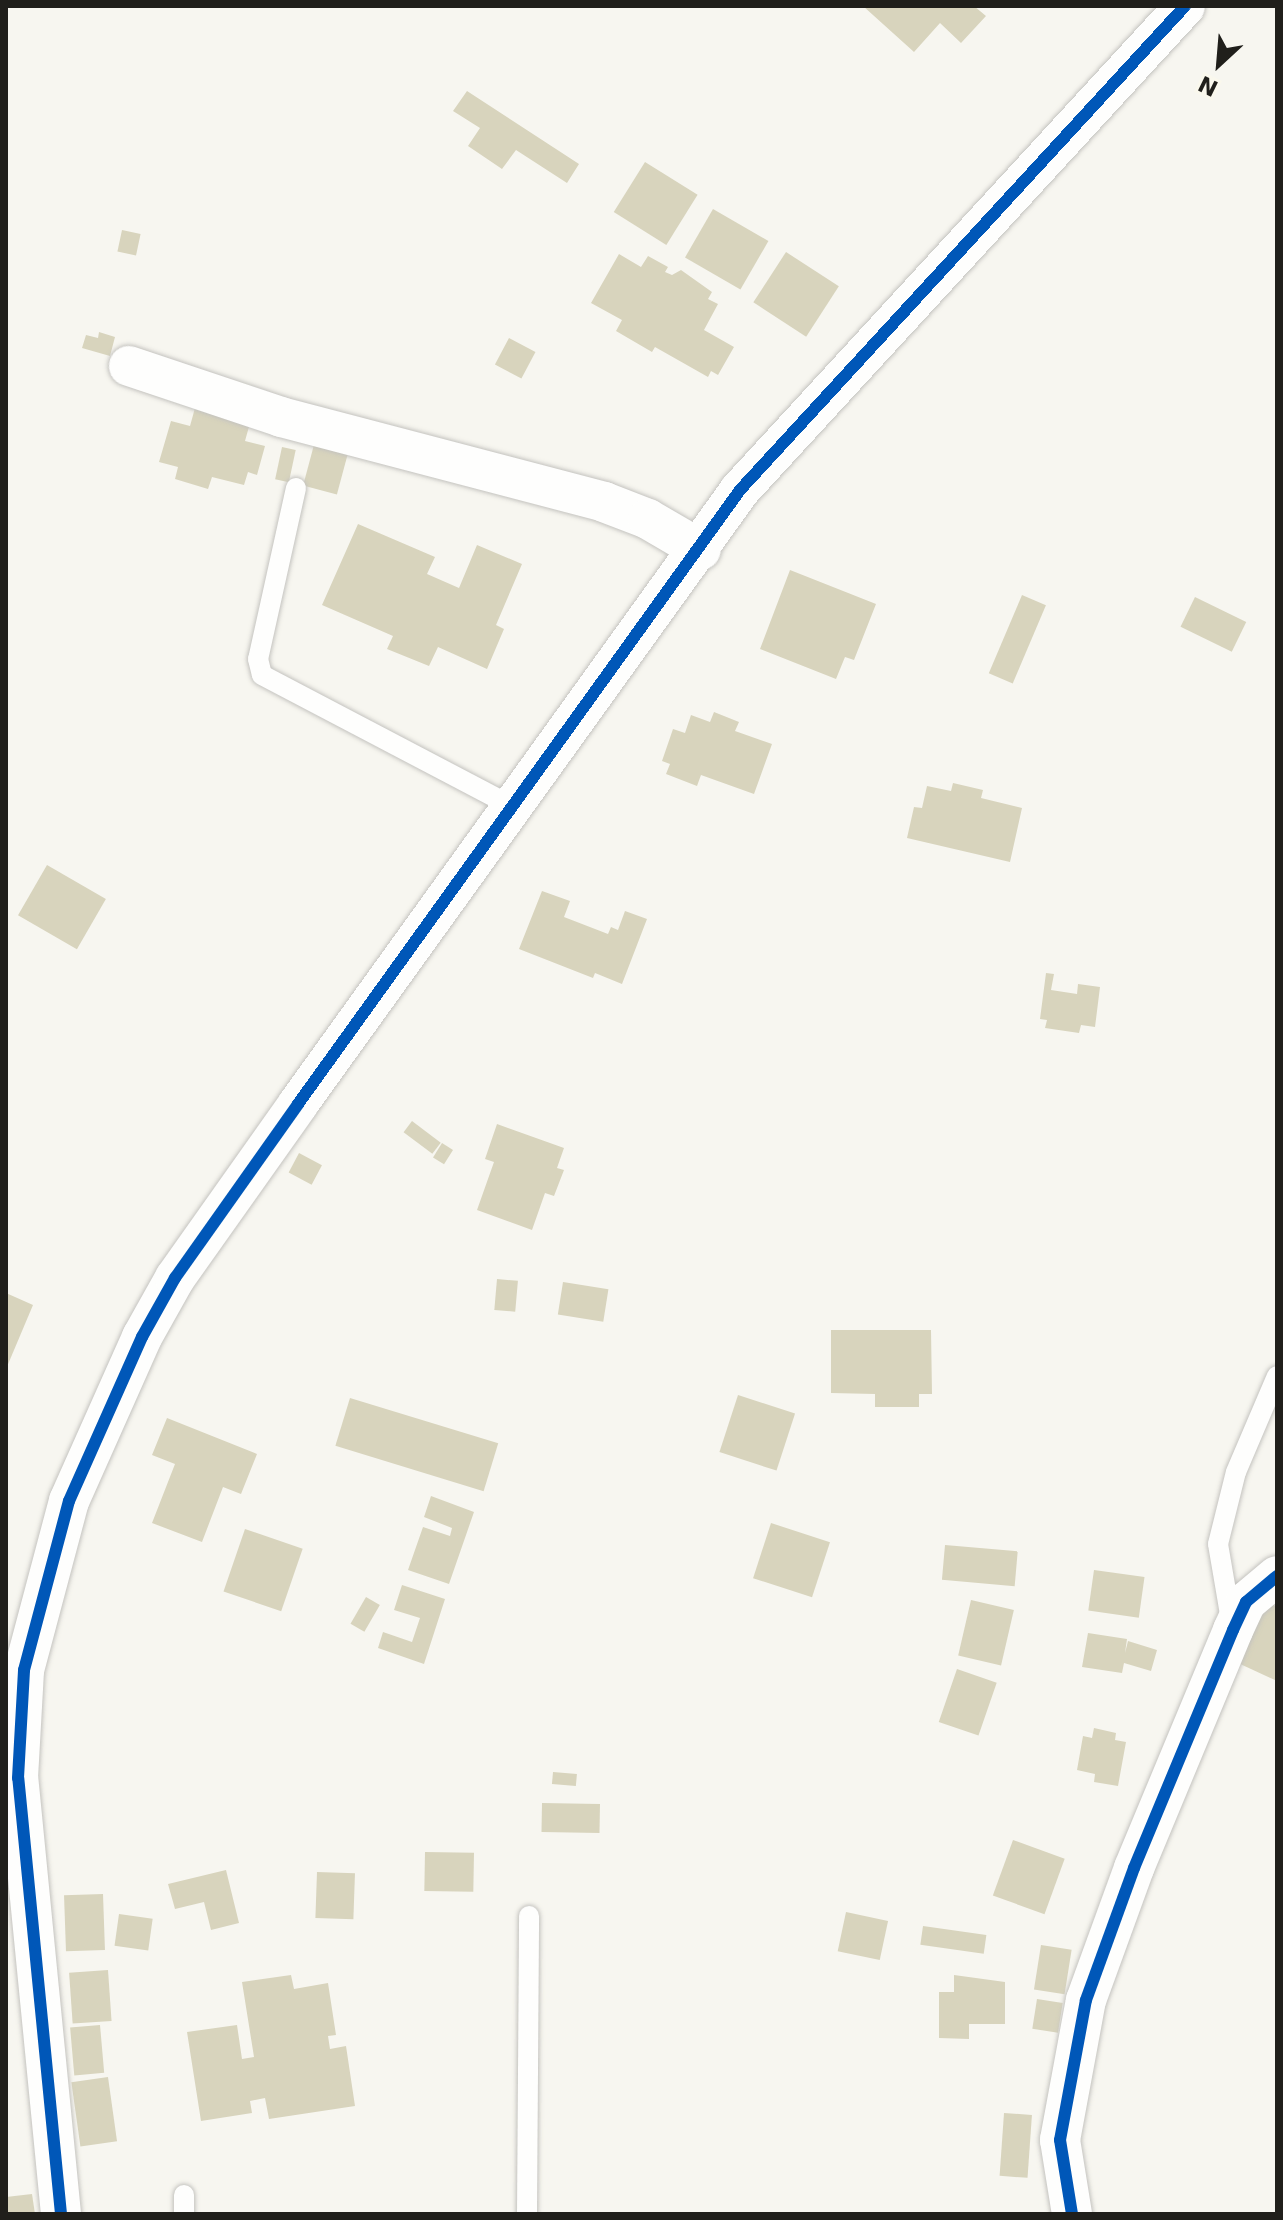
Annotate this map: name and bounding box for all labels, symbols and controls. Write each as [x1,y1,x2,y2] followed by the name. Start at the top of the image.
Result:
[1179,24,1259,104] north arrow
[1195,71,1222,101] text: N

